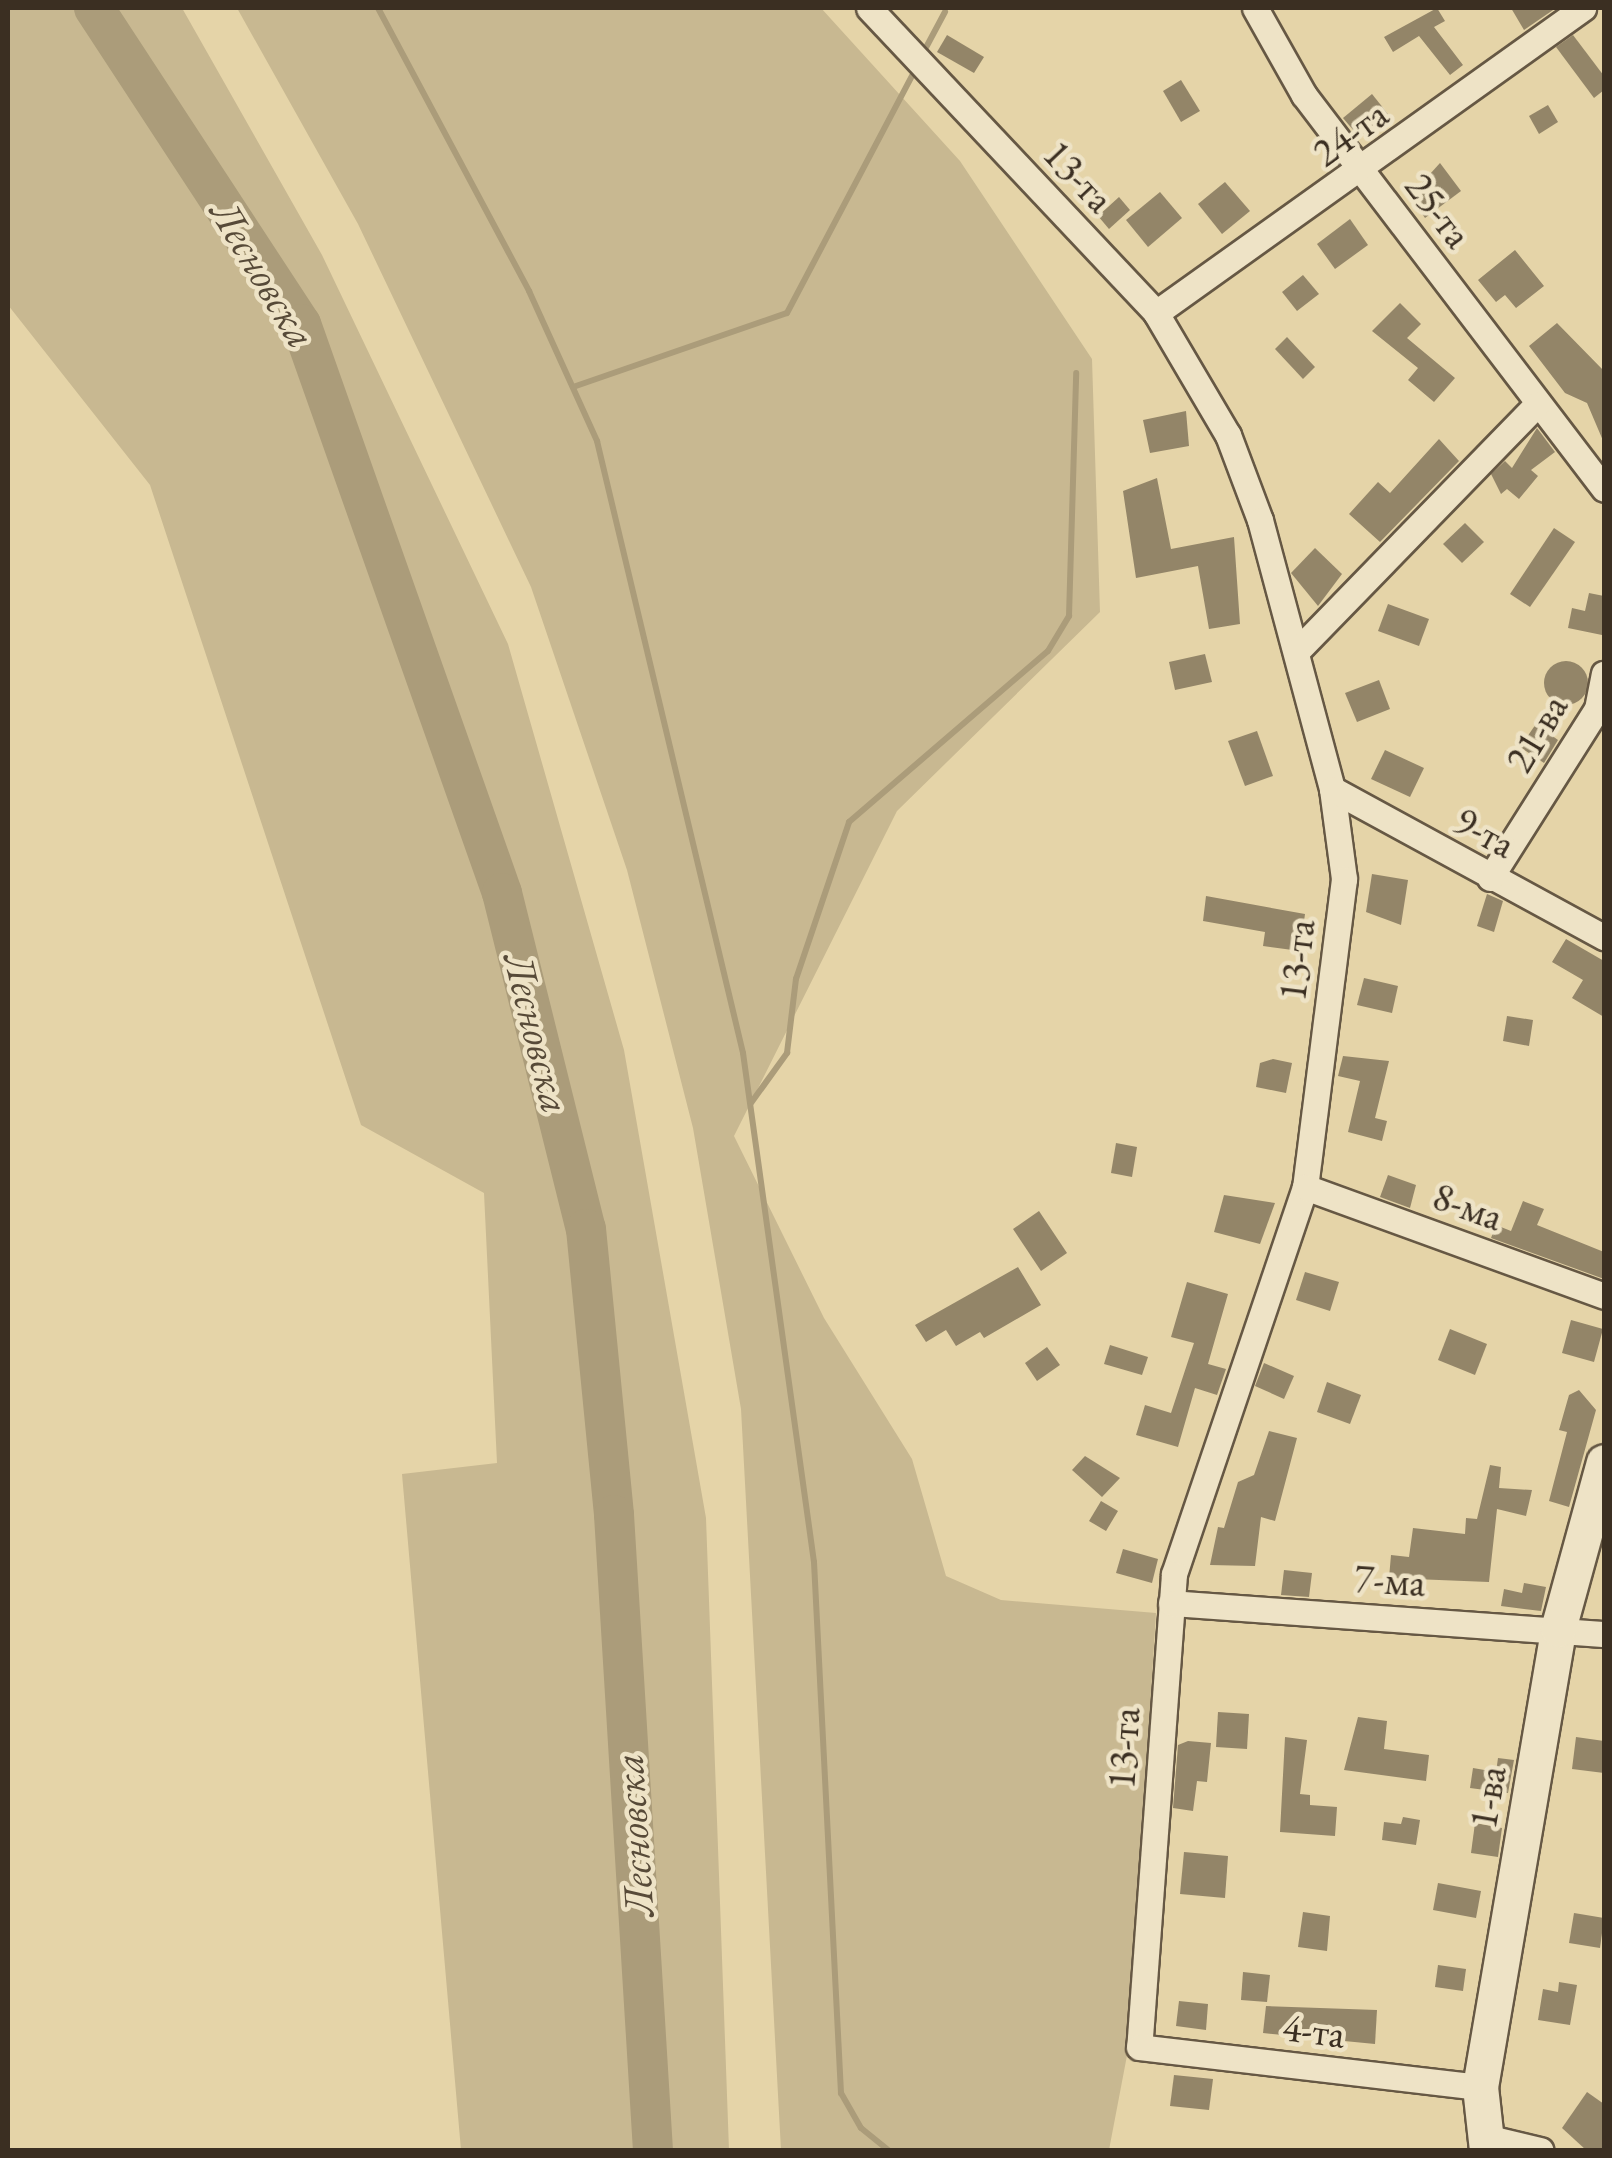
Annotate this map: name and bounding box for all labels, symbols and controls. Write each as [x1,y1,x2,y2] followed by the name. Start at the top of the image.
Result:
[1303,90,1397,176] street label: 24-та
[1034,130,1124,222] street label: 13-та
[1395,163,1483,257] street label: 25-та
[199,191,327,357] water label: Лесновска
[1494,685,1578,781] street label: 21-ва
[1446,796,1524,868] street label: 9-та
[1267,917,1325,1003] street label: 13-та
[493,948,581,1118] water label: Лесновска
[1426,1171,1510,1241] street label: 8-ма
[1353,1554,1427,1606] street label: 7-ма
[1096,1706,1150,1790] street label: 13-та
[603,1752,665,1918] water label: Лесновска
[1458,1762,1516,1832] street label: 1-ва
[1280,2002,1348,2058] street label: 4-та

